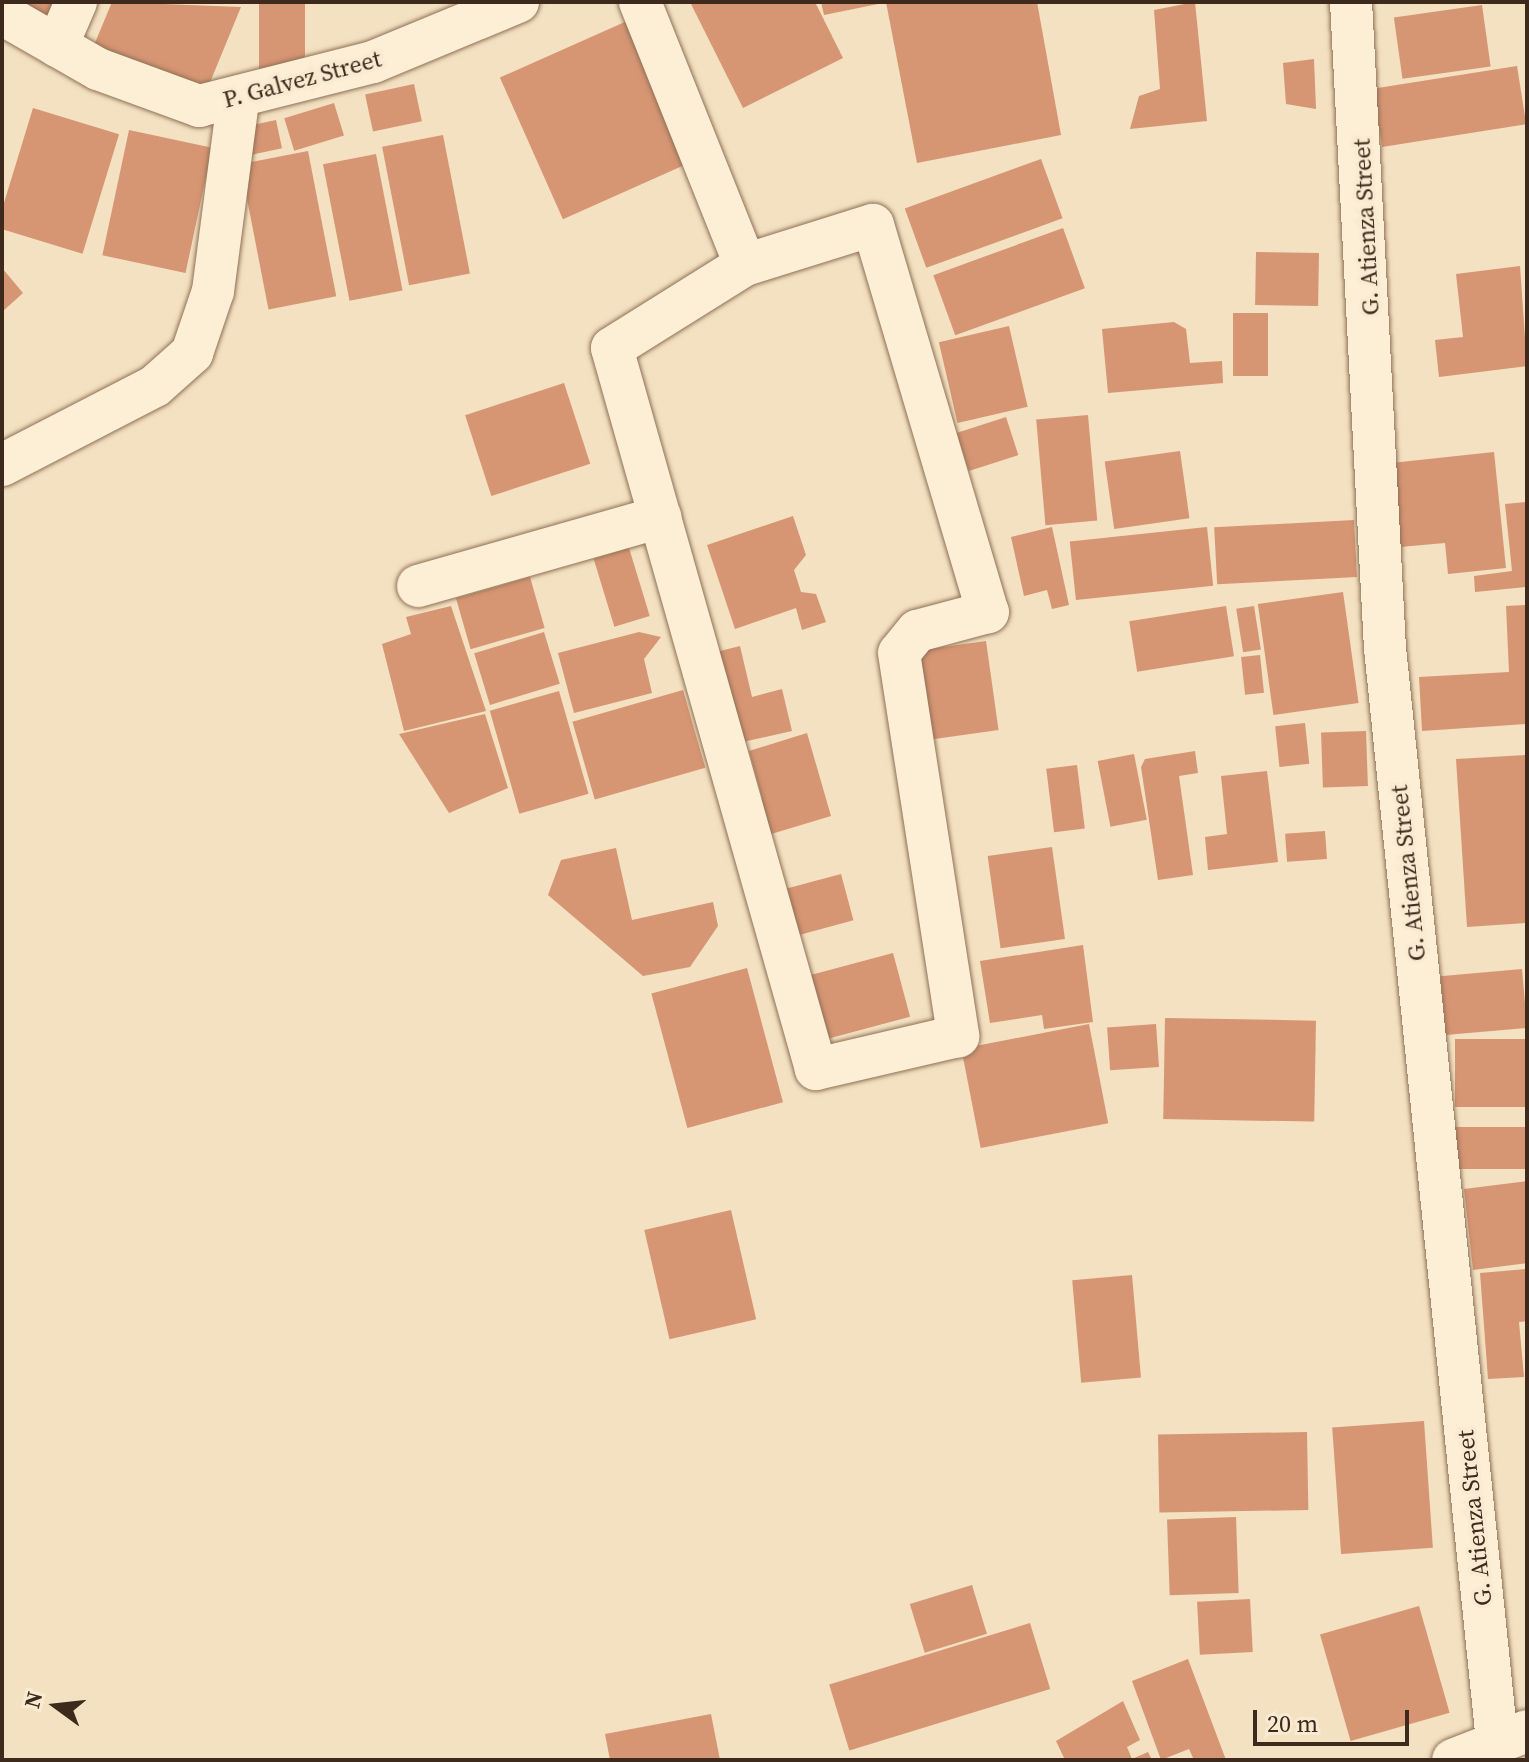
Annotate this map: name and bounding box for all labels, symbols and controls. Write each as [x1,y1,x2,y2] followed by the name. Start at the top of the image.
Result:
[220,44,384,114] street label: P. Galvez Street
[1347,138,1385,316] street label: G. Atienza Street
[1384,784,1432,962] street label: G. Atienza Street
[1450,1429,1498,1607] street label: G. Atienza Street
[16,1666,96,1746] north arrow
[16,1688,49,1711] text: N
[1257,1694,1413,1744] scale bar
[1267,1707,1318,1740] text: 20 m

